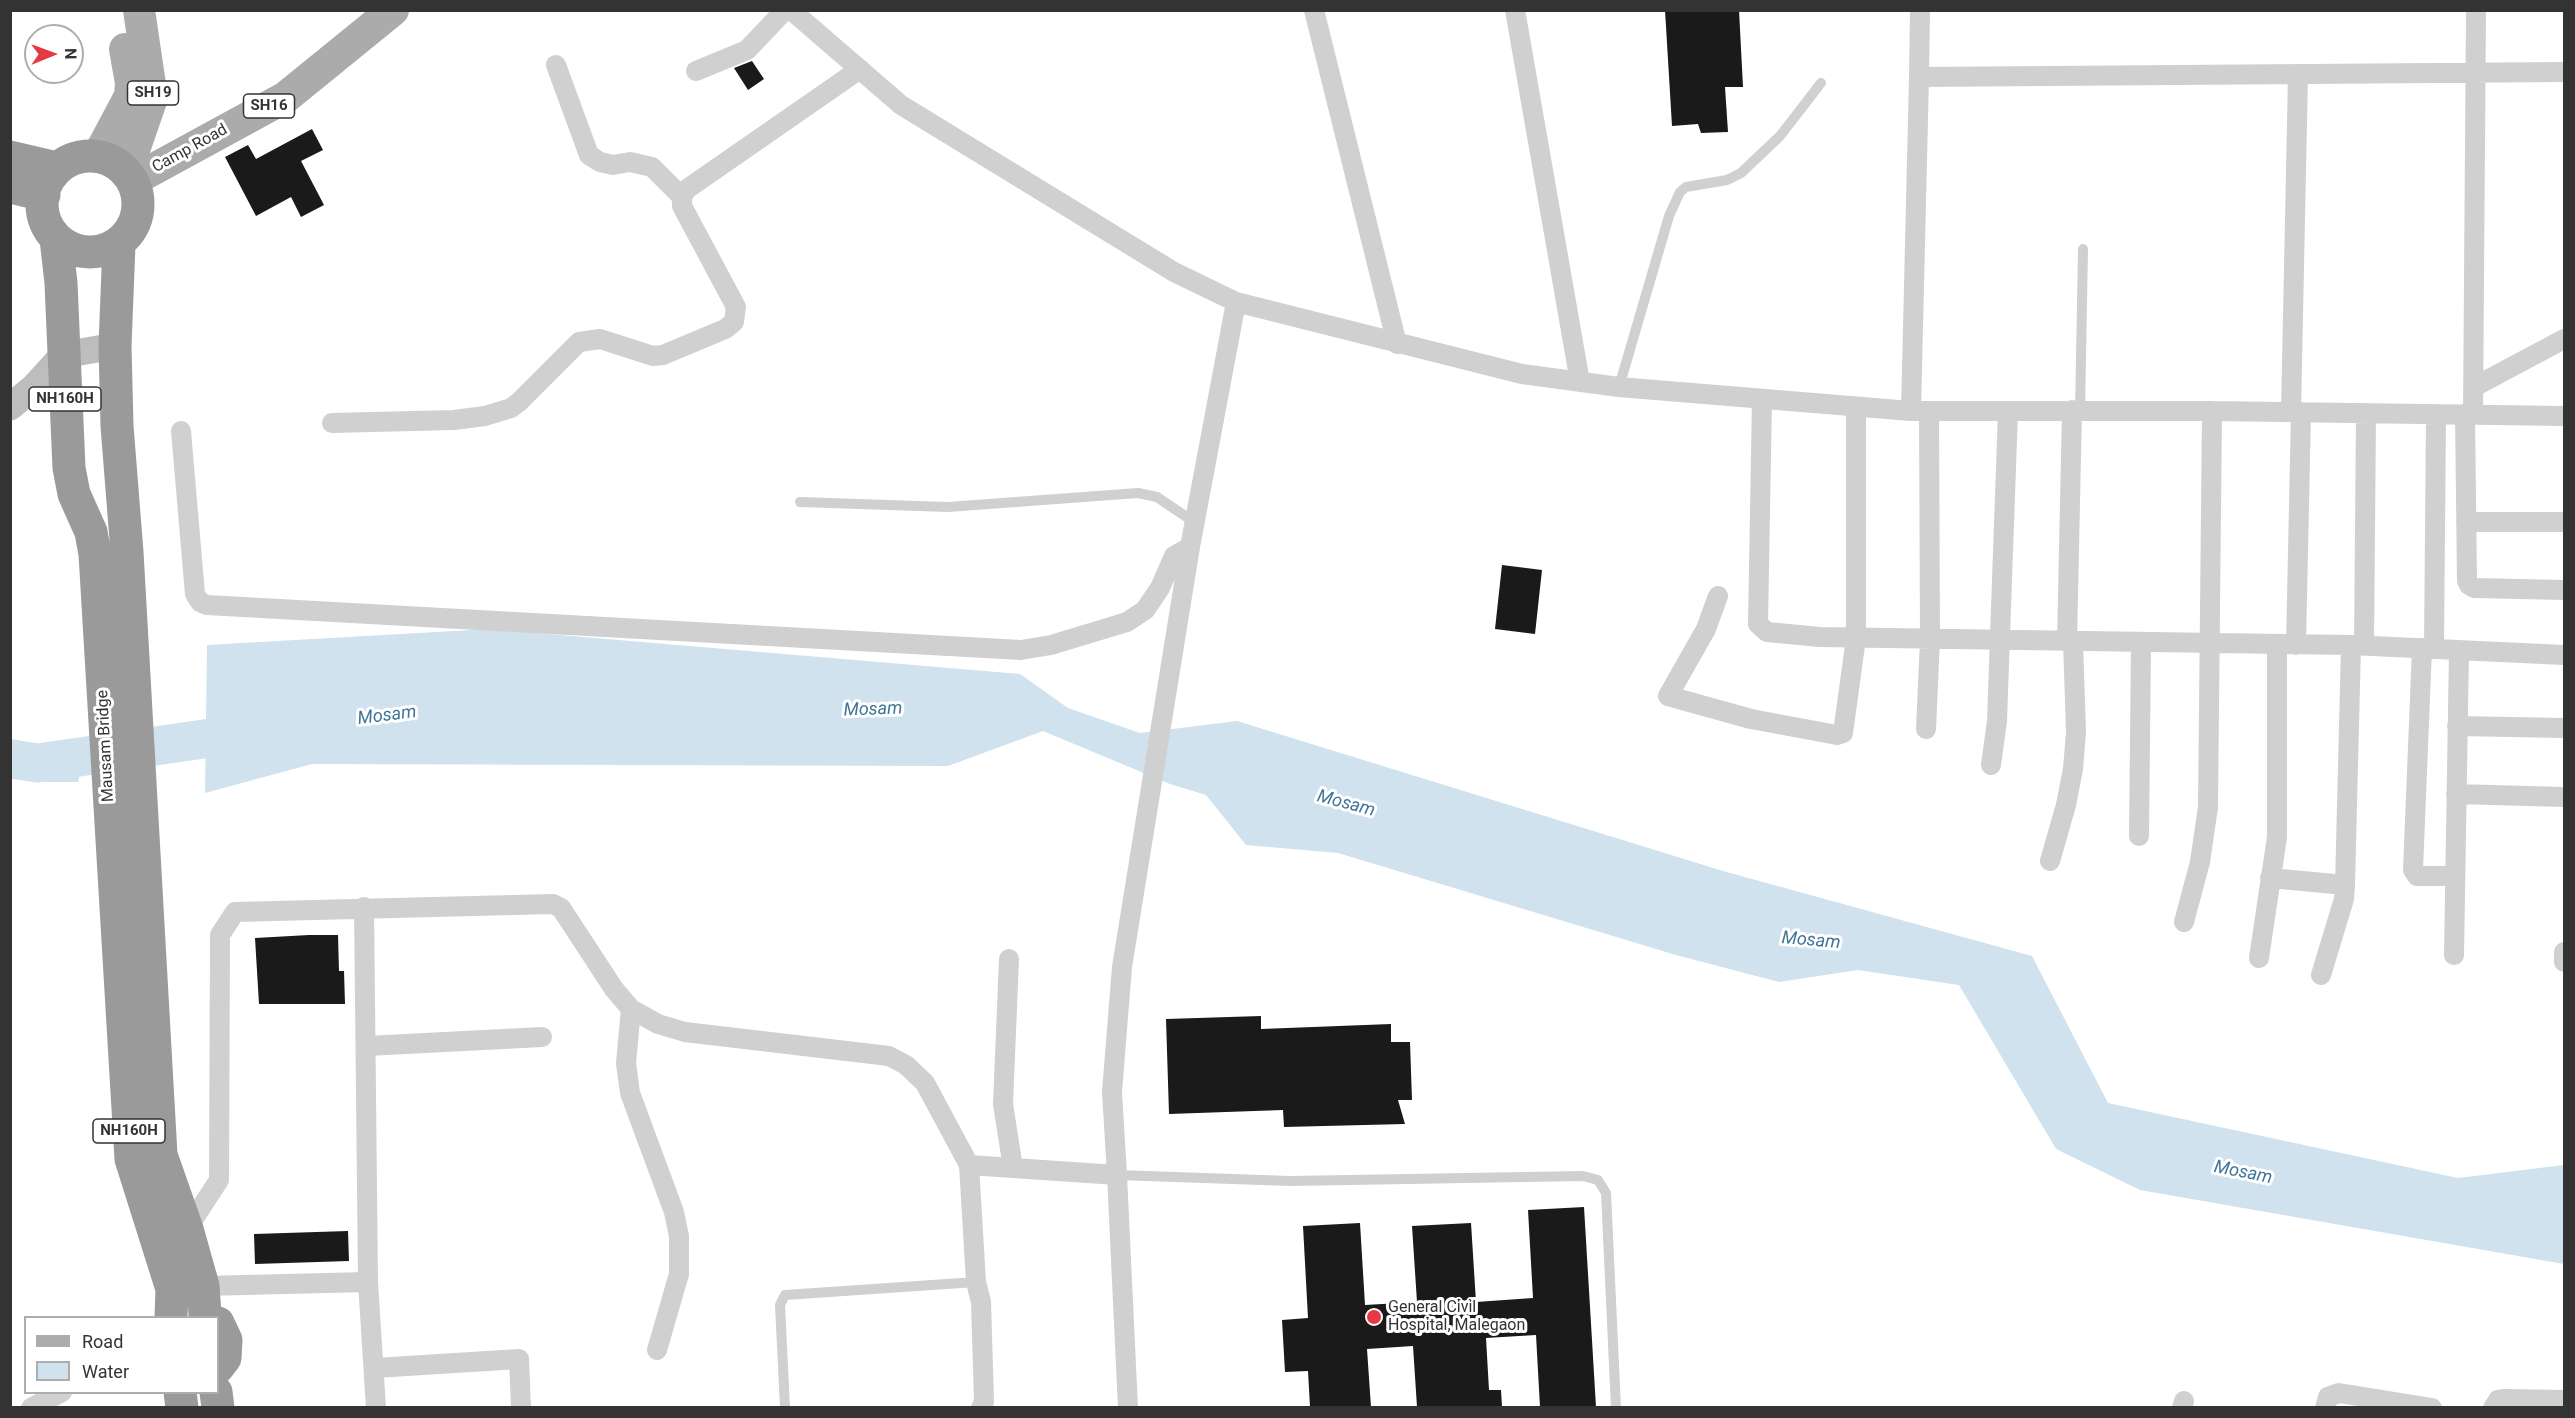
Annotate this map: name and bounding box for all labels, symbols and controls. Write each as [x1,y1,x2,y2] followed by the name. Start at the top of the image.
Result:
[24,24,84,84] north arrow
[61,48,80,60] text: N
[128,81,178,105] road number: SH19
[244,94,294,118] road number: SH16
[149,121,231,177] street label: Camp Road
[29,387,101,411] road number: NH160H
[93,689,119,803] street label: Mausam Bridge
[843,698,903,722] water label: Mosam
[356,702,418,730] water label: Mosam
[1315,786,1377,822] water label: Mosam
[1781,928,1841,954] water label: Mosam
[93,1119,165,1143] road number: NH160H
[2212,1157,2274,1189] water label: Mosam
[1388,1298,1525,1336] place label: General Civil Hospital, Malegaon
[1365,1308,1383,1326] marker: General Civil Hospital, Malegaon
[24,1316,219,1394] legend
[82,1331,123,1352] text: Road
[82,1361,129,1382] text: Water

